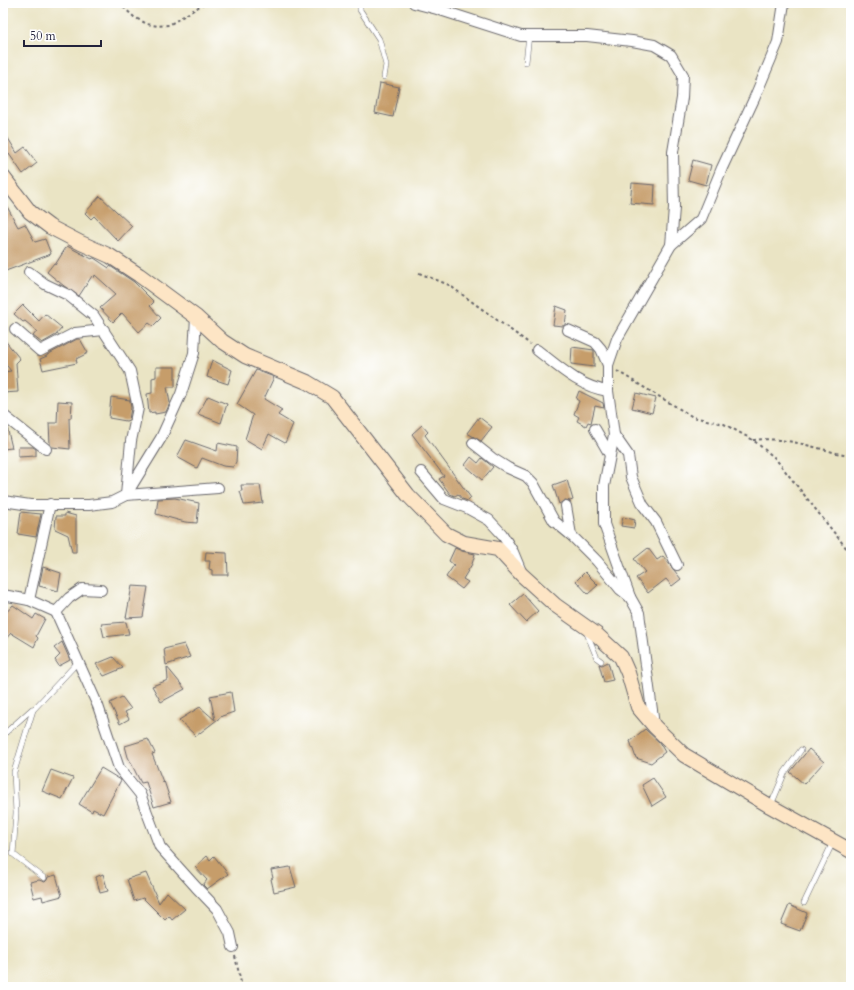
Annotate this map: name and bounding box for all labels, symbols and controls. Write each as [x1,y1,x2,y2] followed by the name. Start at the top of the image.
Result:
[24,22,101,48] scale bar
[30,28,57,44] text: 50 m

